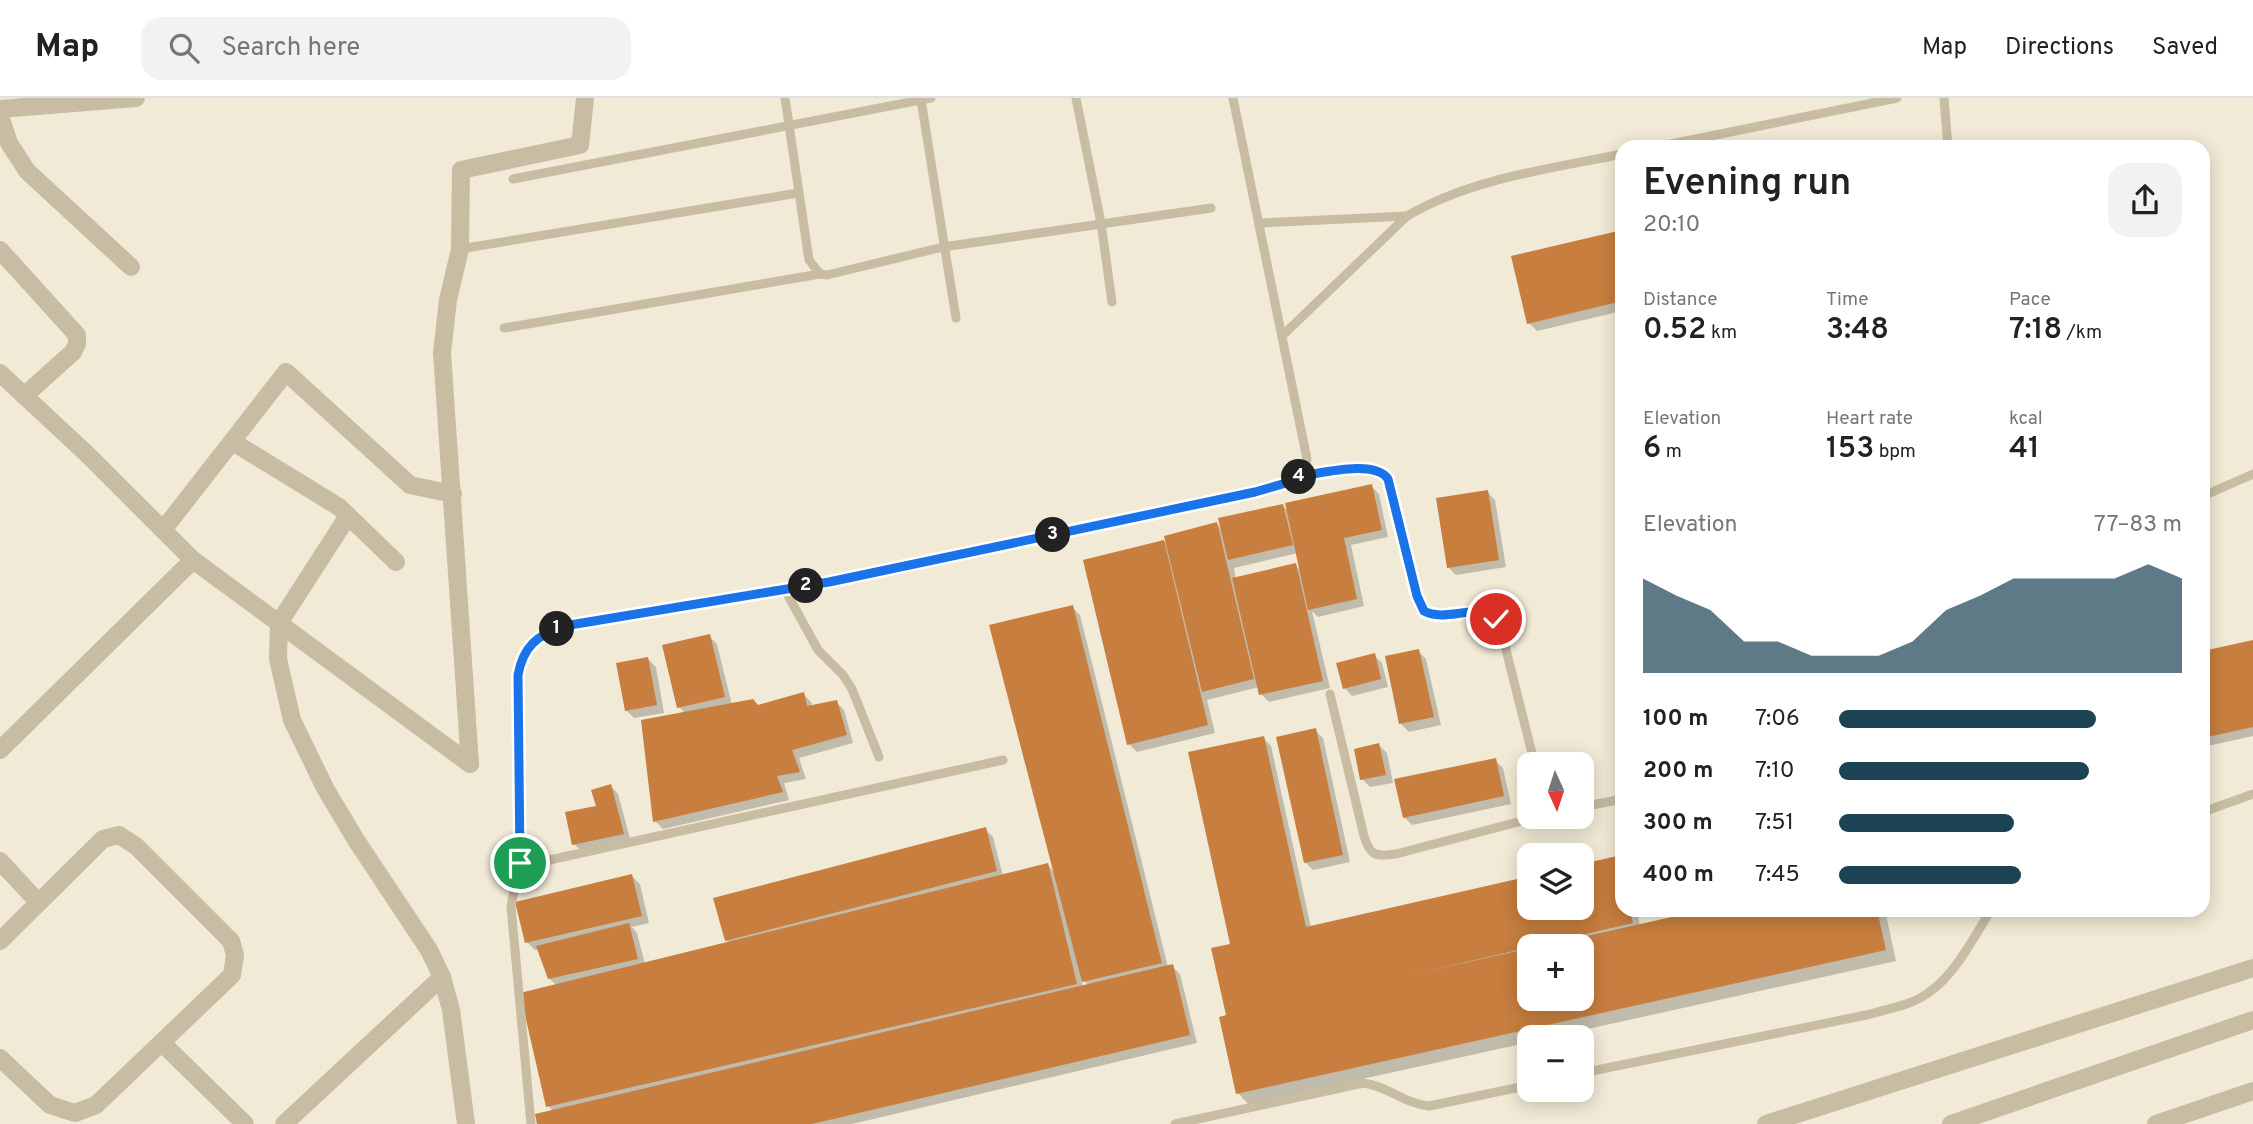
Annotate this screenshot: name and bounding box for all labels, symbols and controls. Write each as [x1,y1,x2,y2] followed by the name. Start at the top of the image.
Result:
[141,17,631,80] search box
[35,27,99,69] text: Map
[165,29,203,67] icon: search
[221,32,360,65] text: Search here
[1922,33,1967,63] text: Map
[2005,33,2114,63] text: Directions
[2152,33,2218,63] text: Saved
[1643,160,1851,209] text: Evening run
[2108,163,2182,237] button: share
[1643,211,1700,240] text: 20:10
[1643,288,1718,312] text: Distance
[1826,288,1869,312] text: Time
[2009,288,2051,312] text: Pace
[1643,312,1706,349] text: 0.52
[1826,312,1889,349] text: 3:48
[2009,312,2062,349] text: 7:18
[1706,321,1737,345] text: km
[2062,321,2102,345] text: /km
[1643,407,1721,431] text: Elevation
[1826,407,1913,431] text: Heart rate
[2009,407,2043,431] text: kcal
[1643,431,1661,468] text: 6
[1826,431,1874,468] text: 153
[2009,431,2040,468] text: 41
[1661,440,1682,464] text: m
[1874,440,1916,464] text: bpm
[1282,460,1316,494] pin: 4
[1292,464,1305,488] text: 4
[1643,511,1738,540] text: Elevation
[2094,511,2182,540] text: 77–83 m
[1036,518,1070,552] pin: 3
[1047,522,1058,546] text: 3
[788,568,824,603] pin: 2
[800,573,811,597] text: 2
[1466,589,1526,649] pin
[1477,600,1515,638] icon: check
[540,612,574,646] pin: 1
[553,616,560,640] text: 1
[1643,705,1708,734] text: 100 m
[1755,705,1800,734] text: 7:06
[1517,752,1594,830] north arrow
[1517,752,1594,1102] map controls
[1643,757,1713,786] text: 200 m
[1755,757,1795,786] text: 7:10
[1643,809,1713,838] text: 300 m
[1755,809,1794,838] text: 7:51
[490,833,550,893] pin
[1517,843,1594,920] button: layers
[501,844,539,882] icon: arrive
[1643,861,1714,890] text: 400 m
[1755,861,1800,890] text: 7:45
[1517,934,1594,1011] button: +
[1517,1025,1594,1102] button: −

